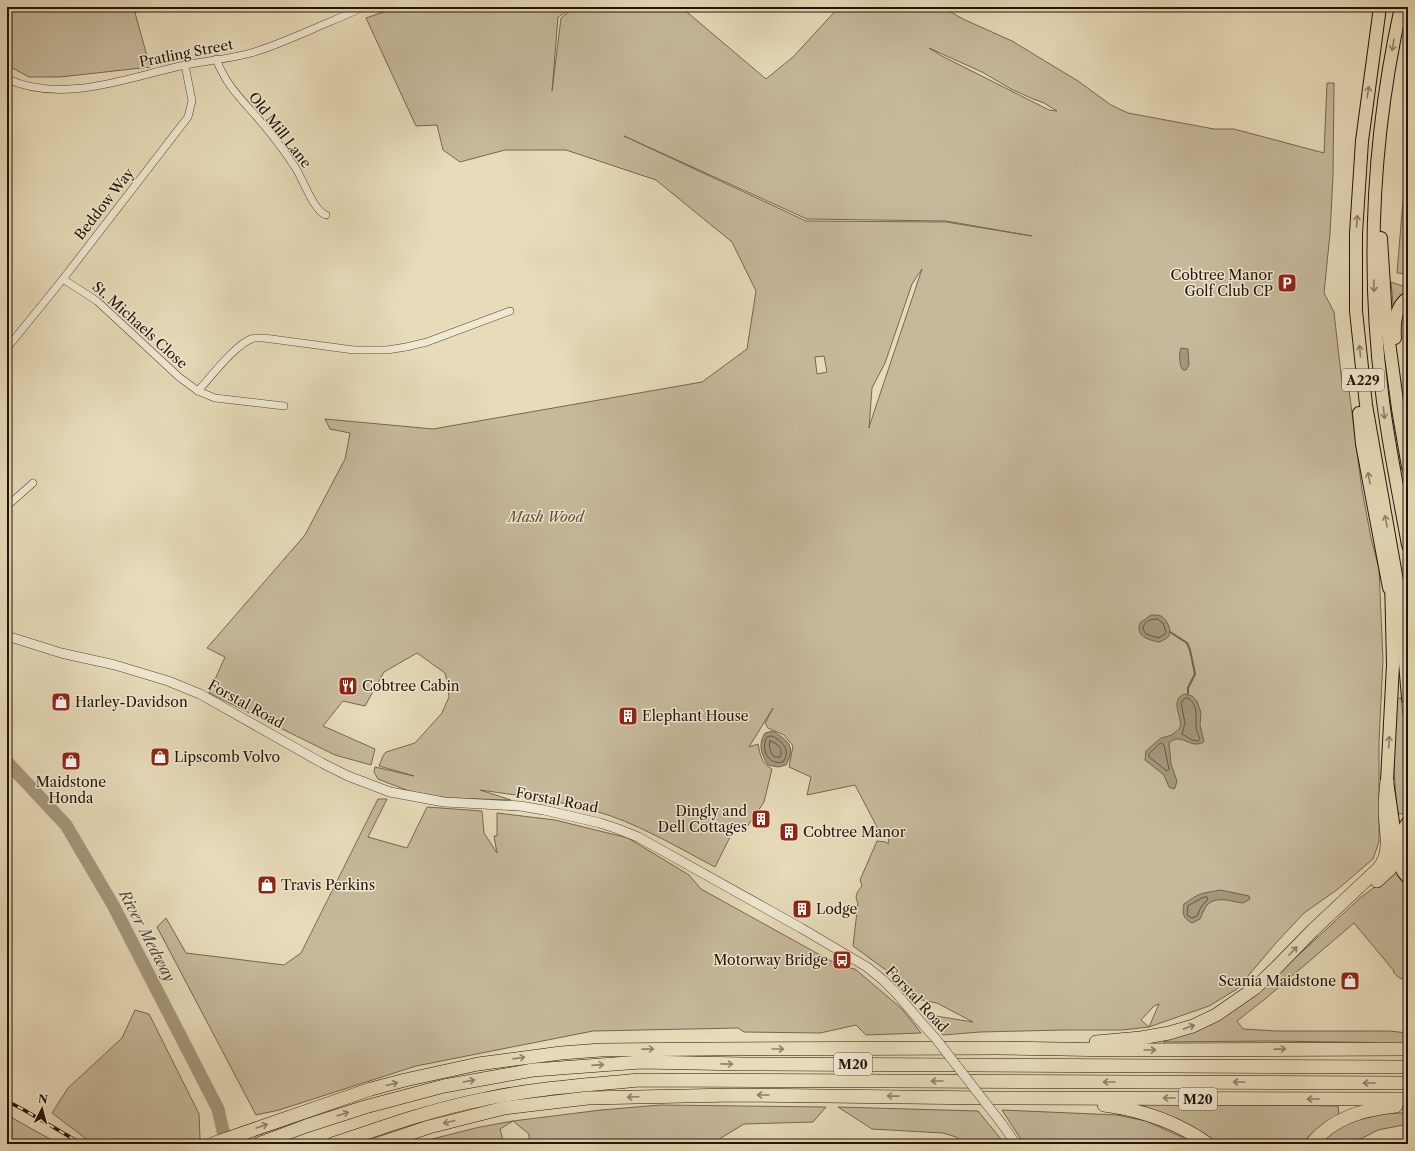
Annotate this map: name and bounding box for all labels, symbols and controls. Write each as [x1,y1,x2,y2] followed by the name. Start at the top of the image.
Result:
[137,35,235,71] street label: Pratling Street
[1389,38,1397,51] one-way arrow
[1364,86,1372,99] one-way arrow
[245,88,315,172] street label: Old Mill Lane
[70,164,138,243] street label: Beddow Way
[1353,215,1361,228] one-way arrow
[1170,266,1273,300] place label: Cobtree Manor Golf Club CP
[1276,272,1298,294] parking icon: Cobtree Manor Golf Club CP
[89,278,191,373] street label: St. Michaels Close
[1370,279,1378,292] one-way arrow
[1356,345,1363,358] one-way arrow
[1342,369,1384,391] road number: A229
[1381,406,1388,419] one-way arrow
[1364,472,1372,485] one-way arrow
[506,508,586,526] park label: Mash Wood
[1382,515,1390,528] one-way arrow
[337,675,359,697] restaurant icon: Cobtree Cabin
[205,676,287,732] street label: Forstal Road
[362,677,460,695] place label: Cobtree Cabin
[50,691,72,713] shop icon: Harley-Davidson
[75,693,188,711] place label: Harley-Davidson
[617,705,639,727] building icon: Elephant House
[642,707,749,725] place label: Elephant House
[1385,736,1393,749] one-way arrow
[149,746,171,768] shop icon: Lipscomb Volvo
[174,748,280,766] place label: Lipscomb Volvo
[60,750,82,772] shop icon: Maidstone Honda
[36,773,106,807] place label: Maidstone Honda
[514,783,600,817] street label: Forstal Road
[658,802,747,836] place label: Dingly and Dell Cottages
[750,808,772,830] building icon: Dingly and Dell Cottages
[778,821,800,843] building icon: Cobtree Manor
[803,823,906,841] place label: Cobtree Manor
[256,874,278,896] shop icon: Travis Perkins
[281,876,375,894] place label: Travis Perkins
[115,886,180,985] water label: River Medway
[791,898,813,920] building icon: Lodge
[816,900,858,918] place label: Lodge
[1288,946,1297,956] one-way arrow
[831,949,853,971] bus stop icon: Motorway Bridge
[713,951,828,969] place label: Motorway Bridge
[882,962,952,1036] street label: Forstal Road
[1339,970,1361,992] shop icon: Scania Maidstone
[1219,972,1336,990] place label: Scania Maidstone
[1183,1022,1195,1030] one-way arrow
[641,1045,654,1053] one-way arrow
[771,1045,784,1053] one-way arrow
[1273,1045,1286,1053] one-way arrow
[1143,1046,1156,1054] one-way arrow
[834,1053,872,1075] road number: M20
[512,1054,525,1062] one-way arrow
[721,1060,734,1068] one-way arrow
[591,1062,604,1069] one-way arrow
[462,1077,475,1085] one-way arrow
[931,1077,944,1085] one-way arrow
[1103,1078,1116,1086] one-way arrow
[1233,1079,1246,1086] one-way arrow
[1363,1079,1376,1087] one-way arrow
[385,1080,398,1087] one-way arrow
[1179,1088,1217,1110] road number: M20
[22,1089,62,1129] north arrow
[757,1091,770,1099] one-way arrow
[38,1092,49,1107] text: N
[887,1092,900,1100] one-way arrow
[627,1093,640,1100] one-way arrow
[1163,1094,1176,1102] one-way arrow
[1307,1095,1320,1103] one-way arrow
[336,1110,349,1117] one-way arrow
[443,1118,456,1126] one-way arrow
[256,1122,268,1130] one-way arrow

